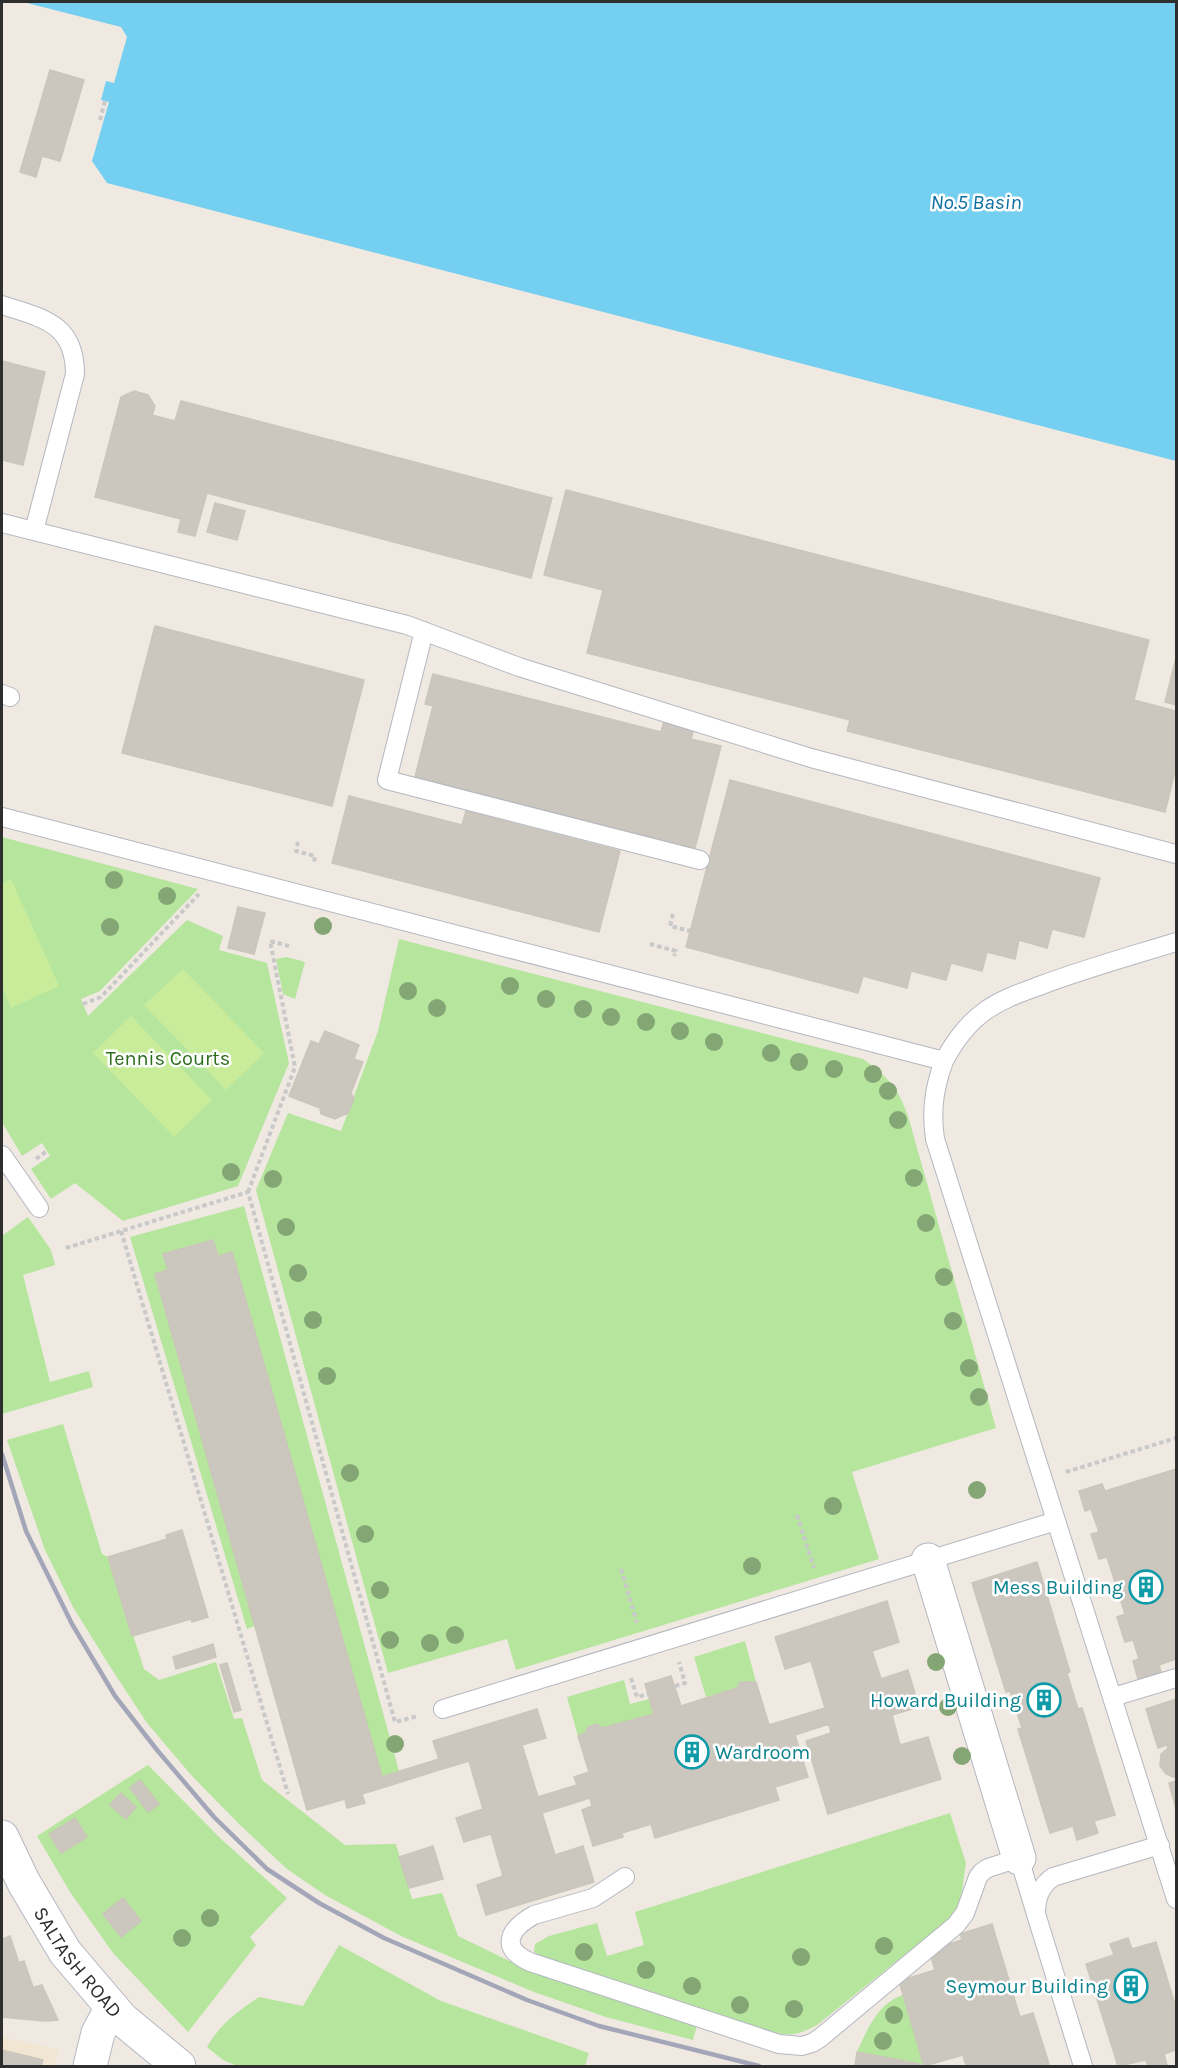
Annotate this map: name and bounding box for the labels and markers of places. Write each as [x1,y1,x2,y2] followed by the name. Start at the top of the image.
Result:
[1128,1569,1164,1605] building icon: Mess Building
[993,1576,1123,1599] place label: Mess Building
[1026,1682,1062,1718] building icon: Howard Building
[870,1689,1021,1712] place label: Howard Building
[674,1734,710,1770] building icon: Wardroom
[715,1741,810,1764] place label: Wardroom
[1113,1968,1149,2004] building icon: Seymour Building
[945,1975,1108,1998] place label: Seymour Building

